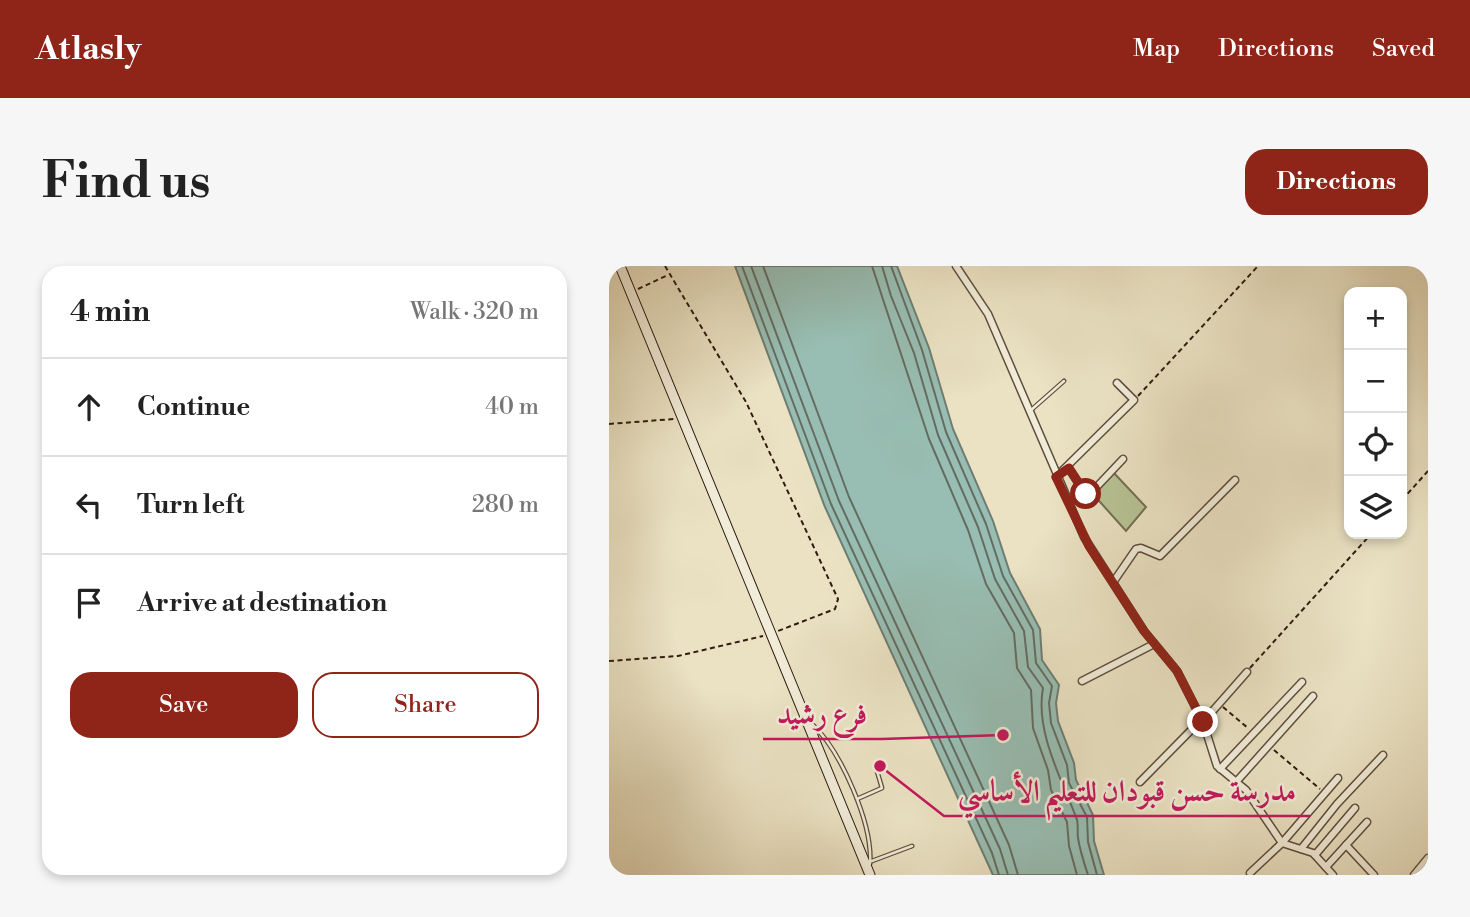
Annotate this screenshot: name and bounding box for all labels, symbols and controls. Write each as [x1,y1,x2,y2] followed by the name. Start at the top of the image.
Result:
[35,29,141,70] text: Atlasly
[1133,34,1180,64] text: Map
[1218,34,1334,64] text: Directions
[1372,34,1435,64] text: Saved
[1245,149,1428,215] button: Directions
[42,152,211,213] text: Find us
[1344,287,1407,539] map controls
[1344,287,1407,350] button: +
[70,293,150,331] text: 4 min
[410,298,539,326] text: Walk · 320 m
[1344,350,1407,413] button: −
[70,388,108,426] icon: ahead
[137,391,250,423] text: Continue
[485,393,539,421] text: 40 m
[1344,413,1407,476] button: locate
[1344,476,1407,539] button: layers
[1070,478,1101,509] route start
[70,486,108,524] icon: left
[137,489,245,521] text: Turn left
[472,491,539,519] text: 280 m
[70,584,108,622] icon: arrive
[137,587,387,619] text: Arrive at destination
[70,672,298,738] button: Save
[312,672,539,738] button: Share
[763,688,882,739] callout: فرع رشيد
[777,696,867,738] text: فرع رشيد
[1187,706,1218,737] route end
[944,765,1310,816] callout: مدرسة حسن قبودان للتعليم الأساسي
[958,771,1296,821] text: مدرسة حسن قبودان للتعليم الأساسي

